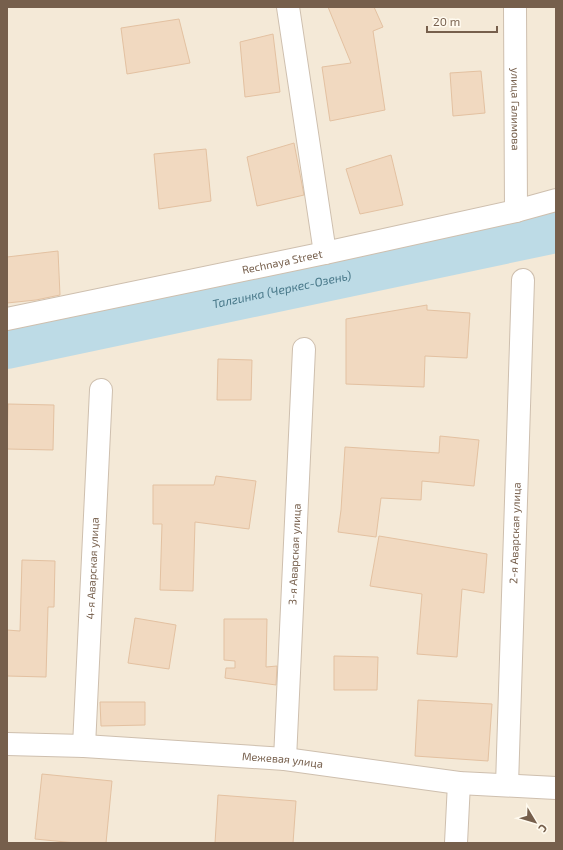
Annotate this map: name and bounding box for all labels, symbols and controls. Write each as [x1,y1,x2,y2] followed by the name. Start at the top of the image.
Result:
[427,8,497,34] scale bar
[433,14,460,28] text: 20 m
[508,67,523,151] street label: улица Галимова
[241,247,323,276] street label: Rechnaya Street
[211,267,353,310] water label: Талгинка (Черкес-Озень)
[506,482,523,584] street label: 2-я Аварская улица
[285,503,303,605] street label: 3-я Аварская улица
[83,517,101,620] street label: 4-я Аварская улица
[241,749,324,770] street label: Межевая улица
[515,802,555,842] north arrow
[536,822,550,835] text: С

